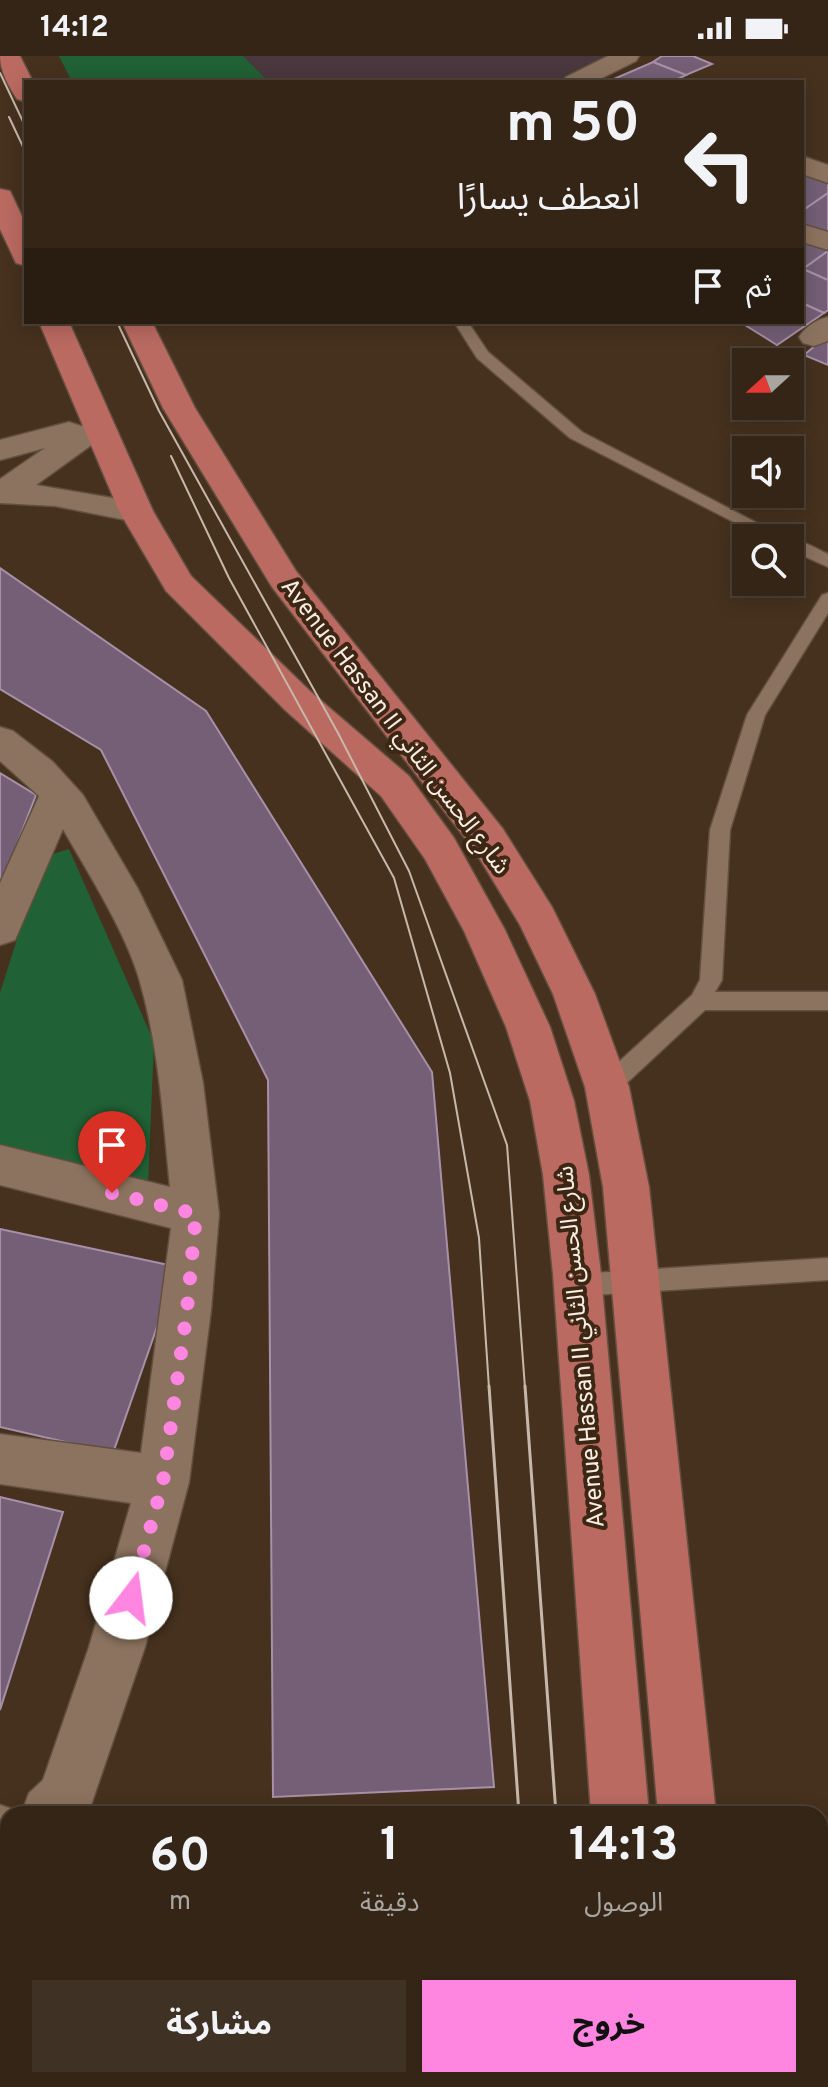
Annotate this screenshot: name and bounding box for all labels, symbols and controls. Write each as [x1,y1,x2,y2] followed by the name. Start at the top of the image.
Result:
[40,10,109,47] text: 14:12
[506,91,640,161] text: 50 m
[668,112,772,216] icon: left
[457,177,640,223] text: انعطف يسارًا
[686,264,730,308] icon: arrive
[746,270,772,307] text: ثم
[732,348,804,420] north arrow
[732,348,804,596] map controls
[732,436,804,508] button: sound
[732,524,804,596] button: search
[272,573,516,882] street label: Avenue Hassan II شارع الحسن الثاني
[78,1111,146,1193] pin
[90,1123,134,1167] icon: arrive
[551,1164,614,1529] street label: Avenue Hassan II شارع الحسن الثاني
[89,1556,173,1640] position arrow
[380,1817,399,1877] text: 1
[569,1817,679,1877] text: 14:13
[150,1828,211,1888] text: 60
[169,1886,191,1919] text: m
[360,1888,419,1921] text: دقيقة
[584,1888,663,1921] text: الوصول
[32,1980,406,2072] button: مشاركة
[422,1980,796,2072] button: خروج

